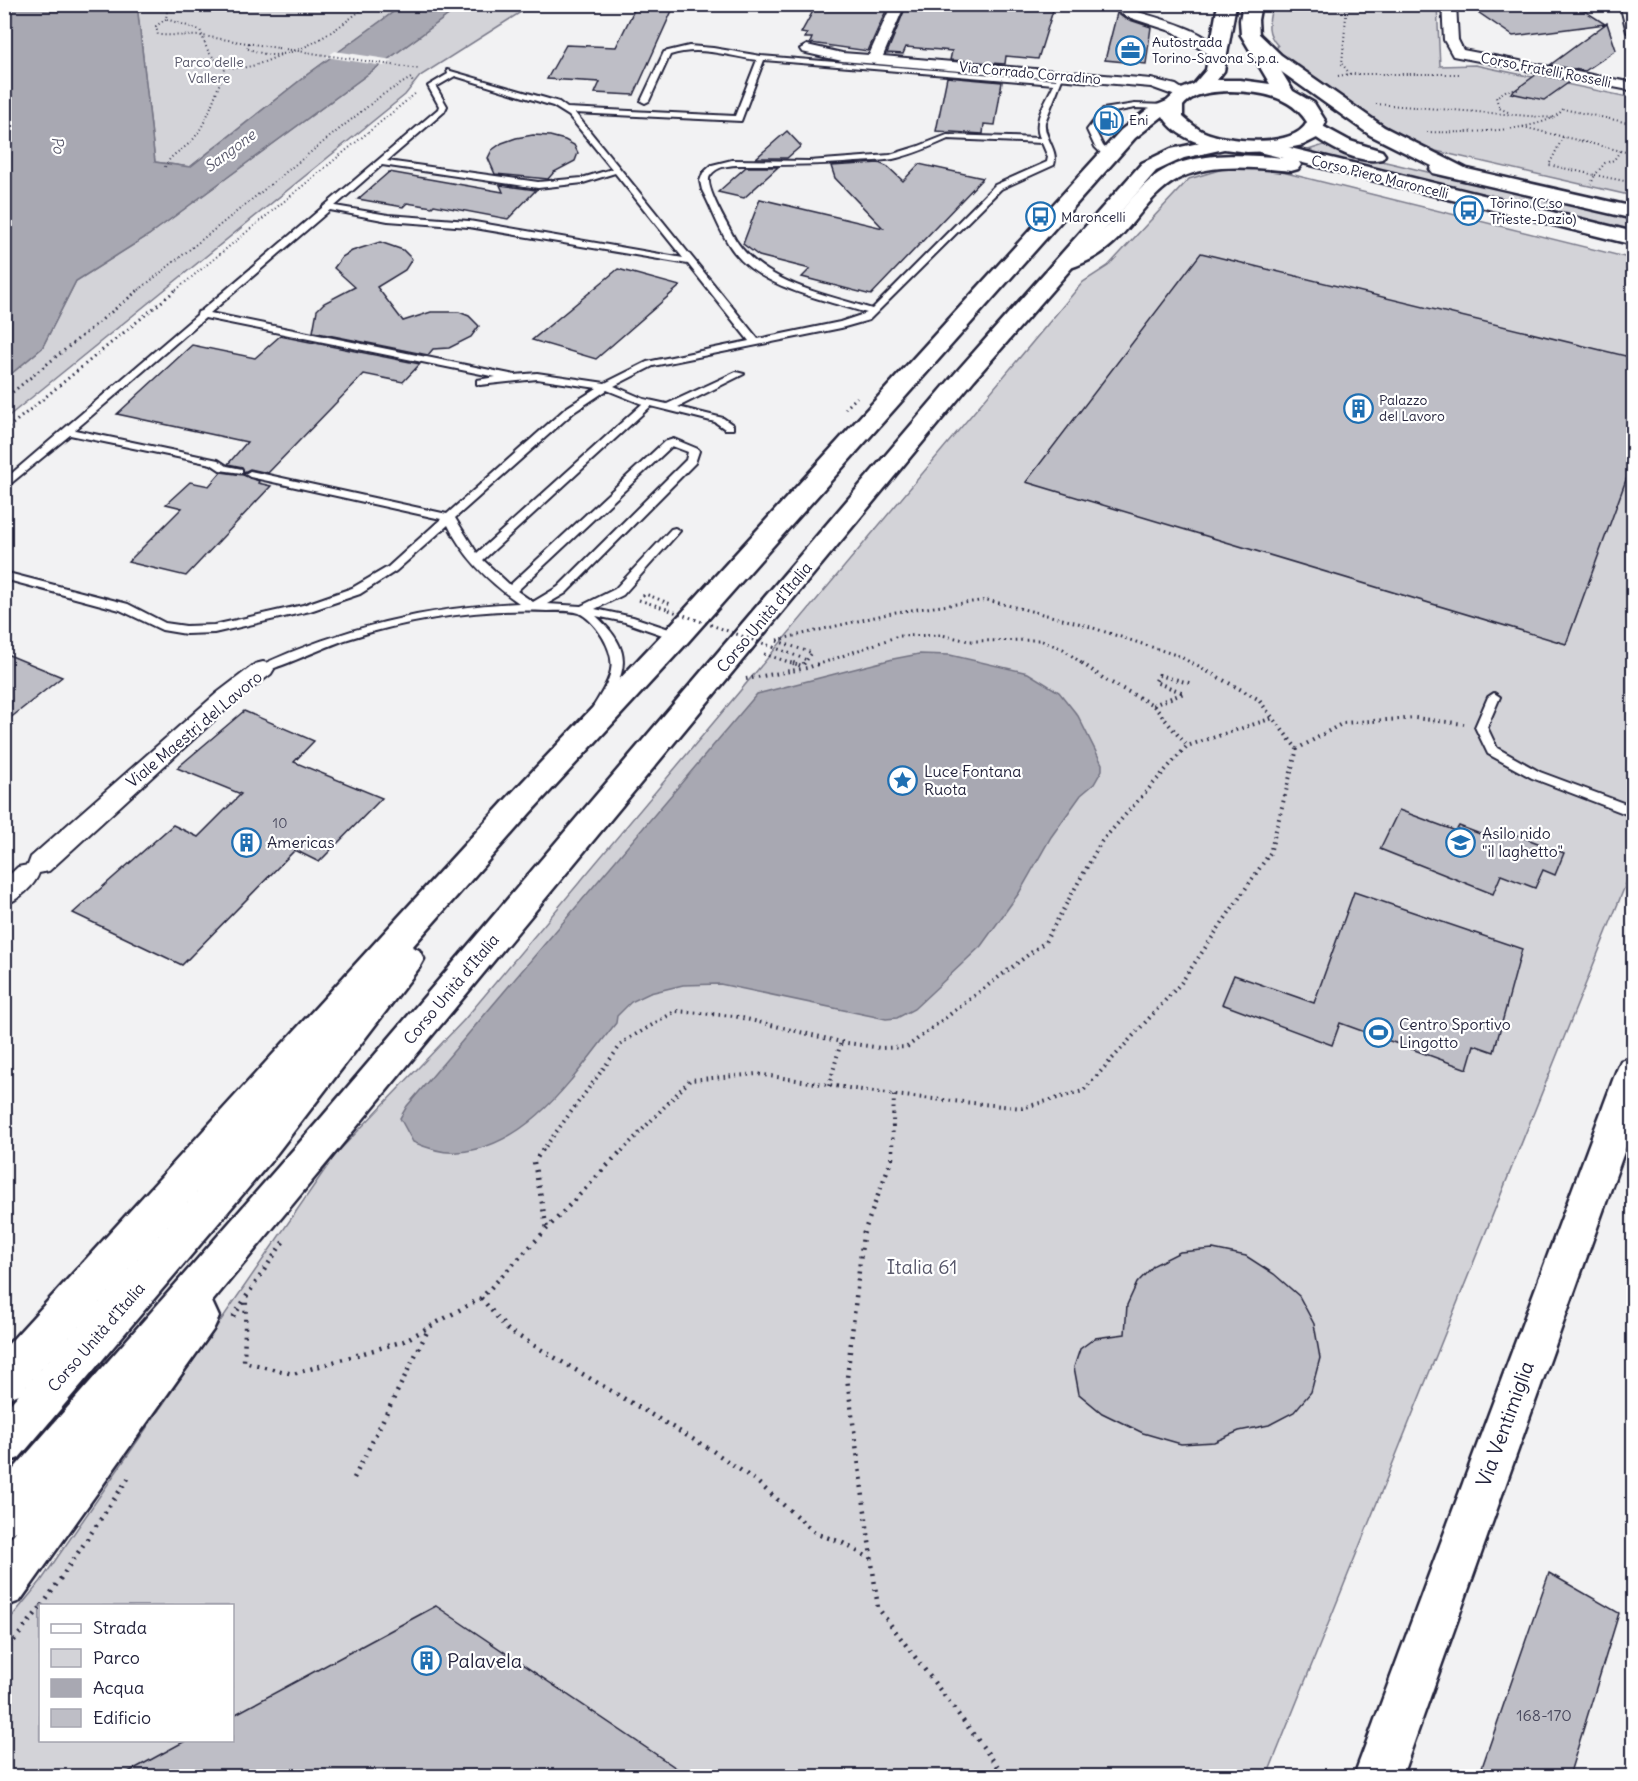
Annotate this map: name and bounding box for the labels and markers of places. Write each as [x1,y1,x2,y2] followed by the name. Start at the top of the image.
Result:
[1152,33,1279,67] place label: Autostrada Torino-Savona S.p.a.
[1115,34,1147,66] office icon: Autostrada Torino-Savona S.p.a.
[1092,104,1124,136] fuel station icon: Eni
[1129,111,1148,129] place label: Eni
[1490,194,1577,228] place label: Torino (C.so Trieste-Dazio)
[1453,195,1485,227] bus stop icon: Torino (C.so Trieste-Dazio)
[1024,201,1056,233] bus stop icon: Maroncelli
[1061,208,1126,226] place label: Maroncelli
[1379,391,1445,425] place label: Palazzo del Lavoro
[1342,392,1374,424] building icon: Palazzo del Lavoro
[924,761,1021,799] place label: Luce Fontana Ruota
[887,764,919,796] place icon: Luce Fontana Ruota
[1482,823,1563,861] place label: Asilo nido "il laghetto"
[230,826,262,858] building icon: Americas
[1445,826,1477,858] school or university icon: Asilo nido "il laghetto"
[267,832,334,852] place label: Americas
[1399,1014,1511,1052] place label: Centro Sportivo Lingotto
[1362,1017,1394,1049] sports icon: Centro Sportivo Lingotto
[410,1645,442,1677] building icon: Palavela
[447,1648,522,1673] place label: Palavela

